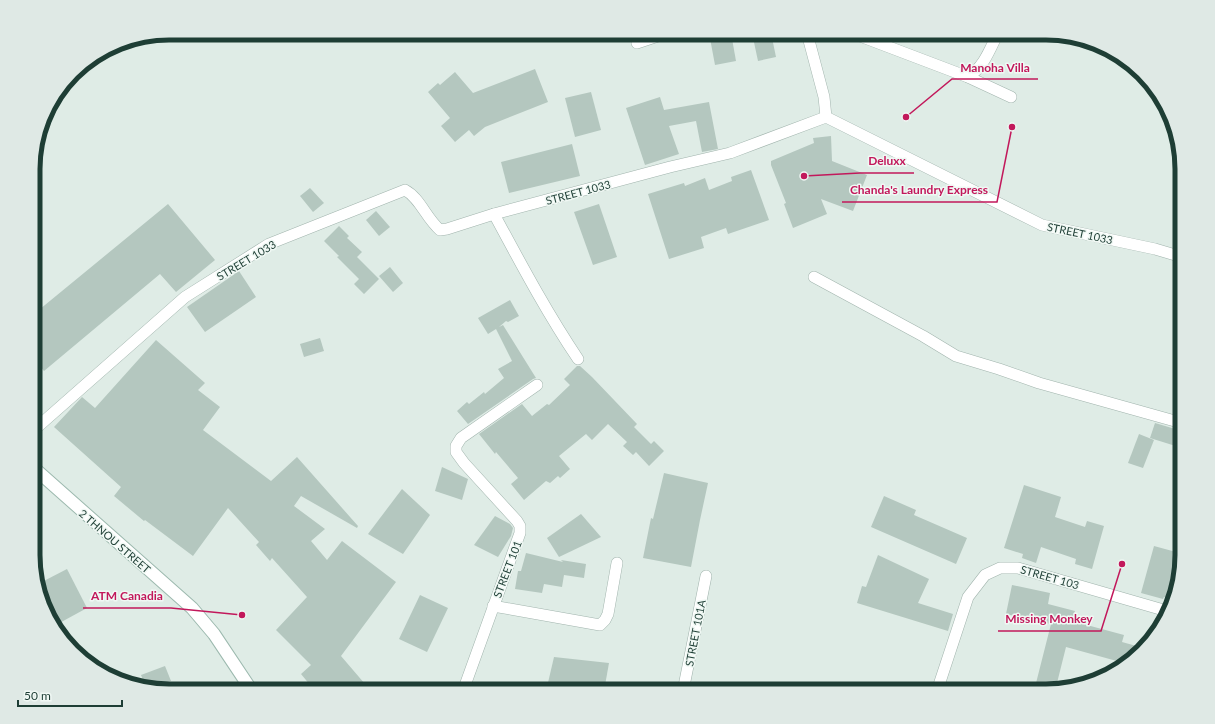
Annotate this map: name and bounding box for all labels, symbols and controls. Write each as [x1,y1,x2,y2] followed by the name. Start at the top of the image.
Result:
[952,55,1038,79] callout: Manoha Villa
[960,60,1030,75] text: Manoha Villa
[860,149,914,173] callout: Deluxx
[868,153,907,168] text: Deluxx
[544,177,612,207] street label: STREET 1033
[842,178,997,202] callout: Chanda's Laundry Express
[850,182,988,197] text: Chanda's Laundry Express
[1046,220,1114,246] street label: STREET 1033
[214,237,278,283] street label: STREET 1033
[77,506,154,576] street label: 2 THNOU STREET
[490,539,524,599] street label: STREET 101
[1019,562,1081,592] street label: STREET 103
[83,584,171,608] callout: ATM Canadia
[90,588,163,603] text: ATM Canadia
[682,598,708,667] street label: STREET 101A
[998,607,1101,631] callout: Missing Monkey
[1005,611,1093,626] text: Missing Monkey
[18,682,122,708] scale bar
[24,688,51,703] text: 50 m

